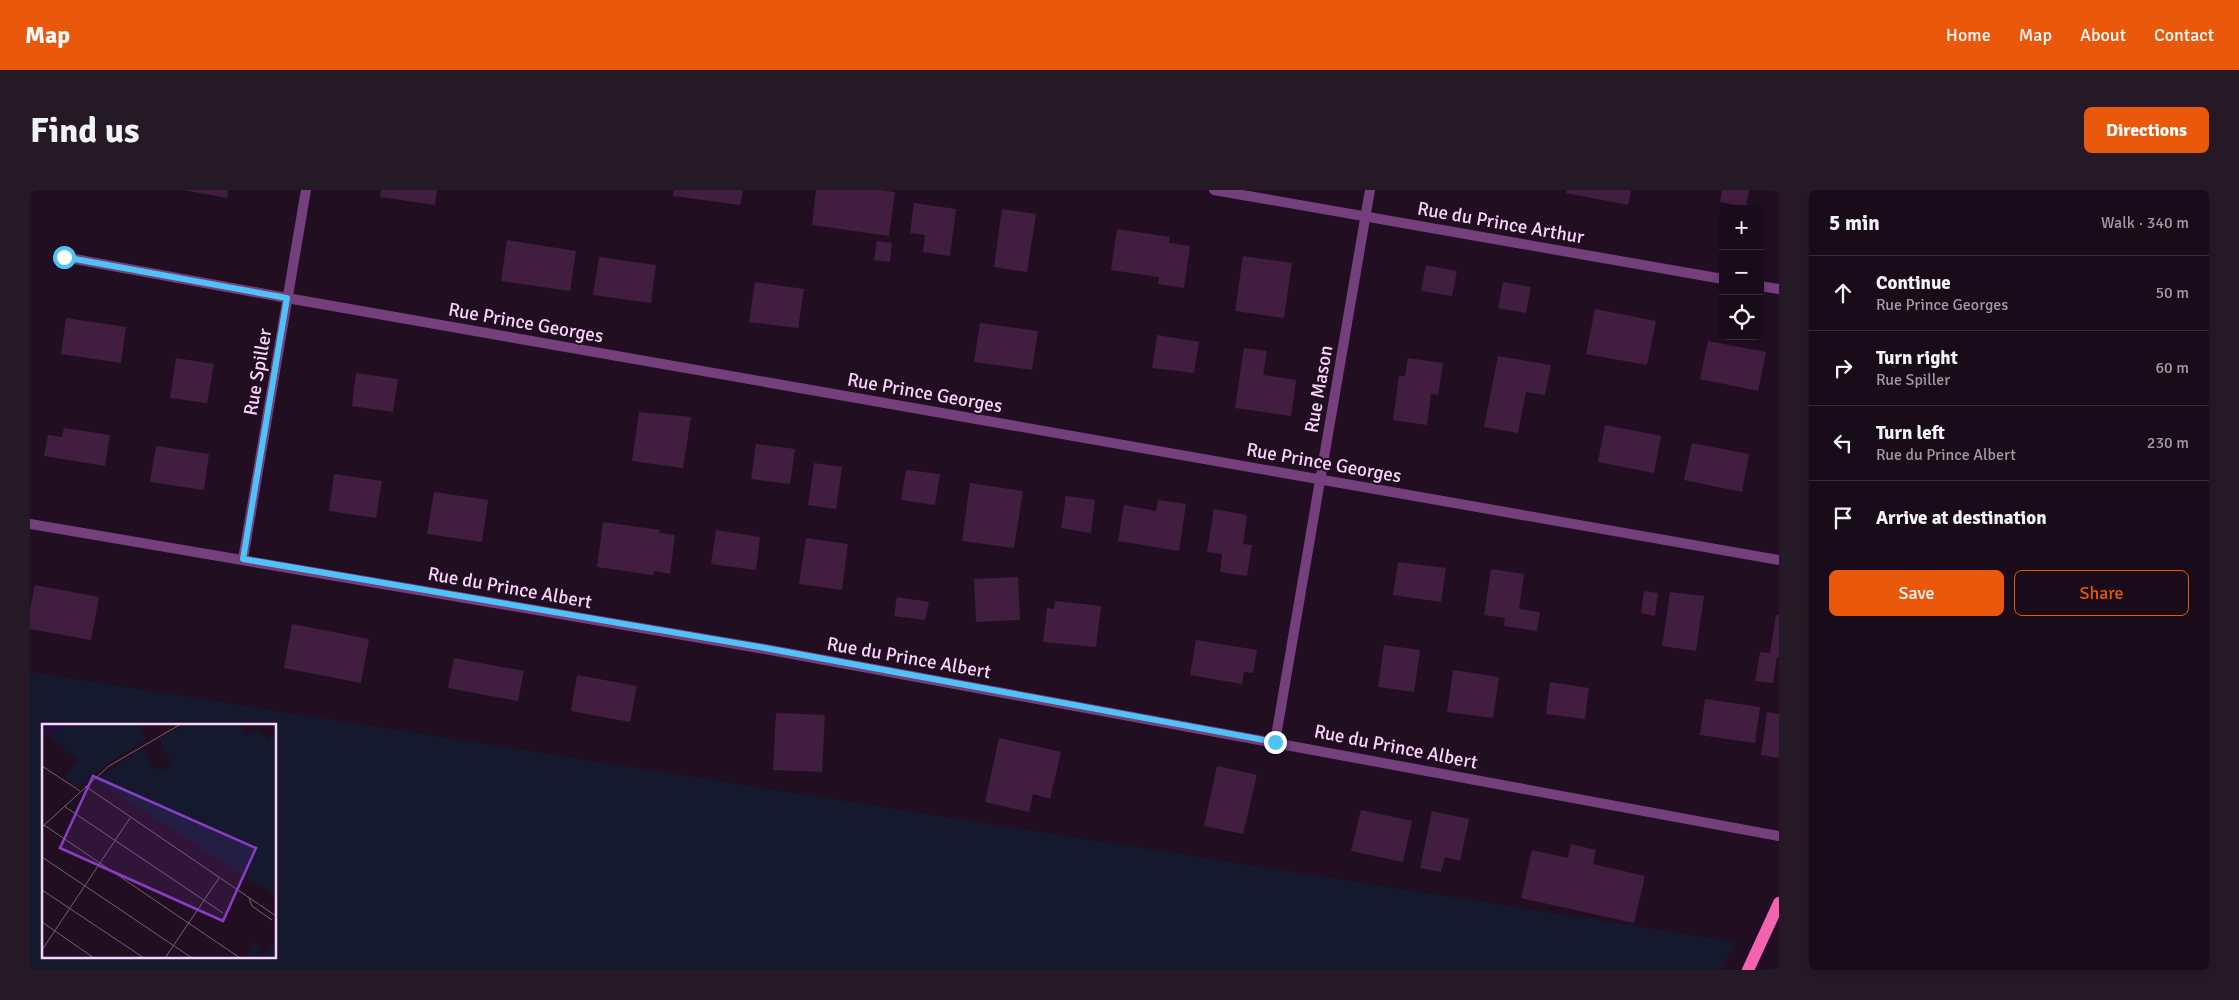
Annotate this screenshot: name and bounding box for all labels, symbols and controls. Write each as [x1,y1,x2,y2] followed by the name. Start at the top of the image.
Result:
[25,20,70,50] text: Map
[1946,24,1991,46] text: Home
[2019,24,2052,46] text: Map
[2080,24,2126,46] text: About
[2154,24,2214,46] text: Contact
[2084,107,2209,153] button: Directions
[30,109,140,152] text: Find us
[1416,197,1586,249] street label: Rue du Prince Arthur
[1719,205,1764,340] map controls
[1719,205,1764,250] button: +
[1829,210,1880,236] text: 5 min
[2101,213,2189,233] text: Walk · 340 m
[53,246,76,269] route start
[1719,250,1764,295] button: −
[1876,271,1951,295] text: Continue
[1829,279,1857,307] icon: ahead
[2155,283,2189,303] text: 50 m
[1719,295,1764,340] button: locate
[1876,295,2008,315] text: Rue Prince Georges
[446,298,605,348] street label: Rue Prince Georges
[239,327,277,418] street label: Rue Spiller
[1299,343,1338,435] street label: Rue Mason
[1876,346,1958,370] text: Turn right
[1829,354,1857,382] icon: right
[2155,358,2189,378] text: 60 m
[845,368,1004,418] street label: Rue Prince Georges
[1876,370,1950,390] text: Rue Spiller
[1876,421,1945,445] text: Turn left
[1829,429,1857,457] icon: left
[2147,433,2189,453] text: 230 m
[1244,438,1403,488] street label: Rue Prince Georges
[1876,445,2016,465] text: Rue du Prince Albert
[1829,504,1857,532] icon: arrive
[1876,506,2047,530] text: Arrive at destination
[426,562,594,614] street label: Rue du Prince Albert
[1829,570,2004,616] button: Save
[2014,570,2189,616] button: Share
[825,632,993,684] street label: Rue du Prince Albert
[1312,719,1480,775] street label: Rue du Prince Albert
[42,724,276,958] inset map
[1264,731,1287,754] route end

